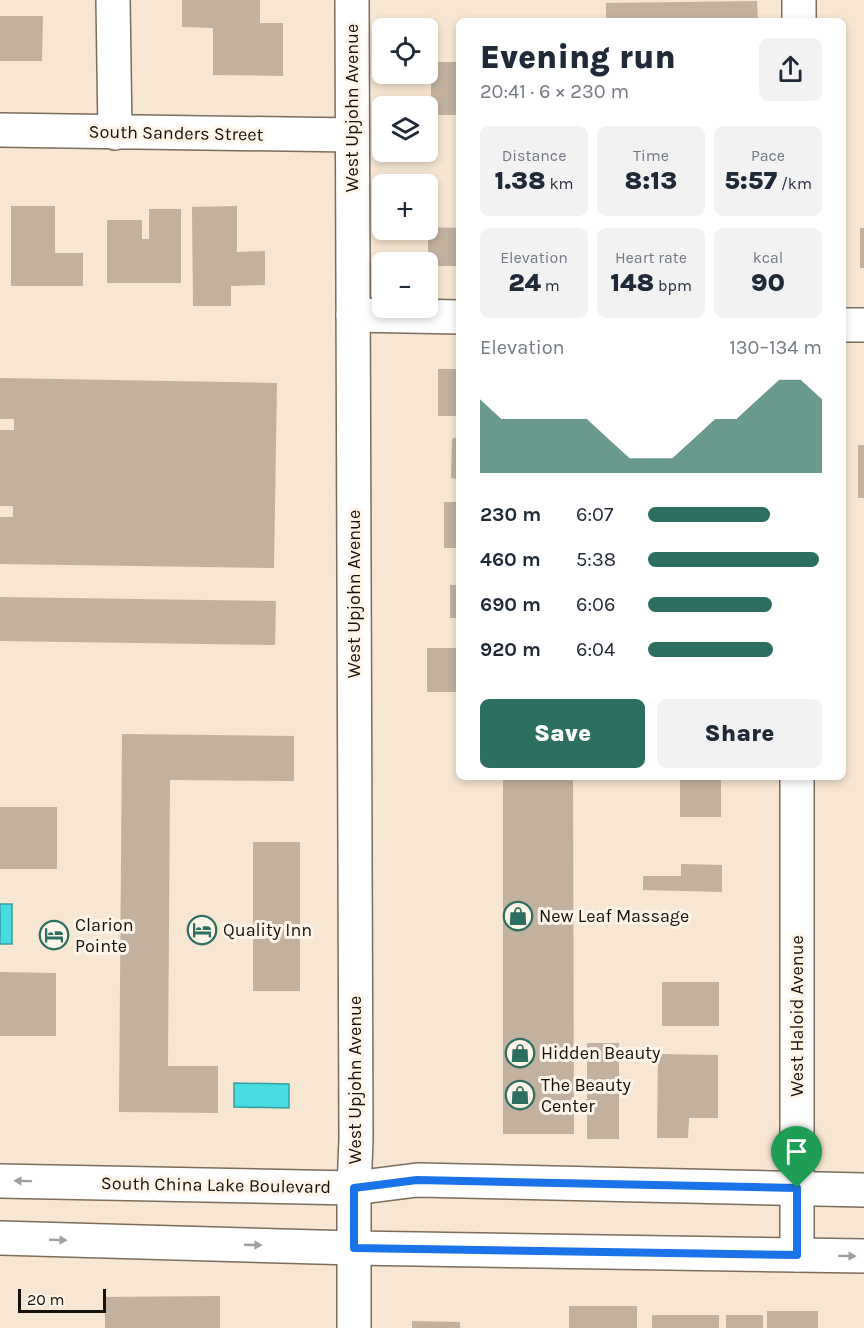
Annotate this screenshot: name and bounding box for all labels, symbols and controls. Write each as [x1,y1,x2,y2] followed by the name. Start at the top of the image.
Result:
[372,18,438,318] map controls
[372,18,438,84] button: locate
[341,24,363,192] street label: West Upjohn Avenue
[480,38,676,76] text: Evening run
[759,38,822,101] button: share
[480,80,629,103] text: 20:41 · 6 × 230 m
[372,96,438,162] button: layers
[88,120,264,146] street label: South Sanders Street
[502,146,566,165] text: Distance
[633,146,669,165] text: Time
[751,146,785,165] text: Pace
[494,165,546,196] text: 1.38
[625,165,677,196] text: 8:13
[724,165,777,196] text: 5:57
[372,174,438,240] button: +
[546,174,574,193] text: km
[777,174,812,193] text: /km
[500,248,568,267] text: Elevation
[615,248,687,267] text: Heart rate
[753,248,783,267] text: kcal
[372,252,438,318] button: −
[508,267,541,298] text: 24
[610,267,654,298] text: 148
[751,267,785,298] text: 90
[541,276,560,295] text: m
[654,276,692,295] text: bpm
[480,336,565,359] text: Elevation
[729,336,822,359] text: 130–134 m
[480,503,541,526] text: 230 m
[576,503,613,526] text: 6:07
[343,510,365,678] street label: West Upjohn Avenue
[480,548,541,571] text: 460 m
[576,548,616,571] text: 5:38
[480,593,541,616] text: 690 m
[576,593,615,616] text: 6:06
[480,638,541,661] text: 920 m
[576,638,615,661] text: 6:04
[480,699,645,768] button: Save
[657,699,822,768] button: Share
[502,900,534,932] shop icon: New Leaf Massage
[539,905,689,927] place label: New Leaf Massage
[75,914,134,957] place label: Clarion Pointe
[186,914,218,946] hotel icon: Quality Inn
[38,919,70,951] hotel icon: Clarion Pointe
[223,919,312,941] place label: Quality Inn
[786,935,808,1097] street label: West Haloid Avenue
[344,996,366,1164] street label: West Upjohn Avenue
[504,1037,536,1069] shop icon: Hidden Beauty
[541,1042,661,1064] place label: Hidden Beauty
[541,1074,631,1117] place label: The Beauty Center
[504,1079,536,1111] shop icon: The Beauty Center
[771,1126,822,1188] pin
[780,1135,813,1168] icon: arrive
[101,1172,331,1198] street label: South China Lake Boulevard
[13,1176,32,1186] one-way arrow
[49,1235,68,1245] one-way arrow
[244,1240,263,1250] one-way arrow
[838,1251,857,1261] one-way arrow
[18,1286,106,1314] scale bar
[27,1290,65,1309] text: 20 m

